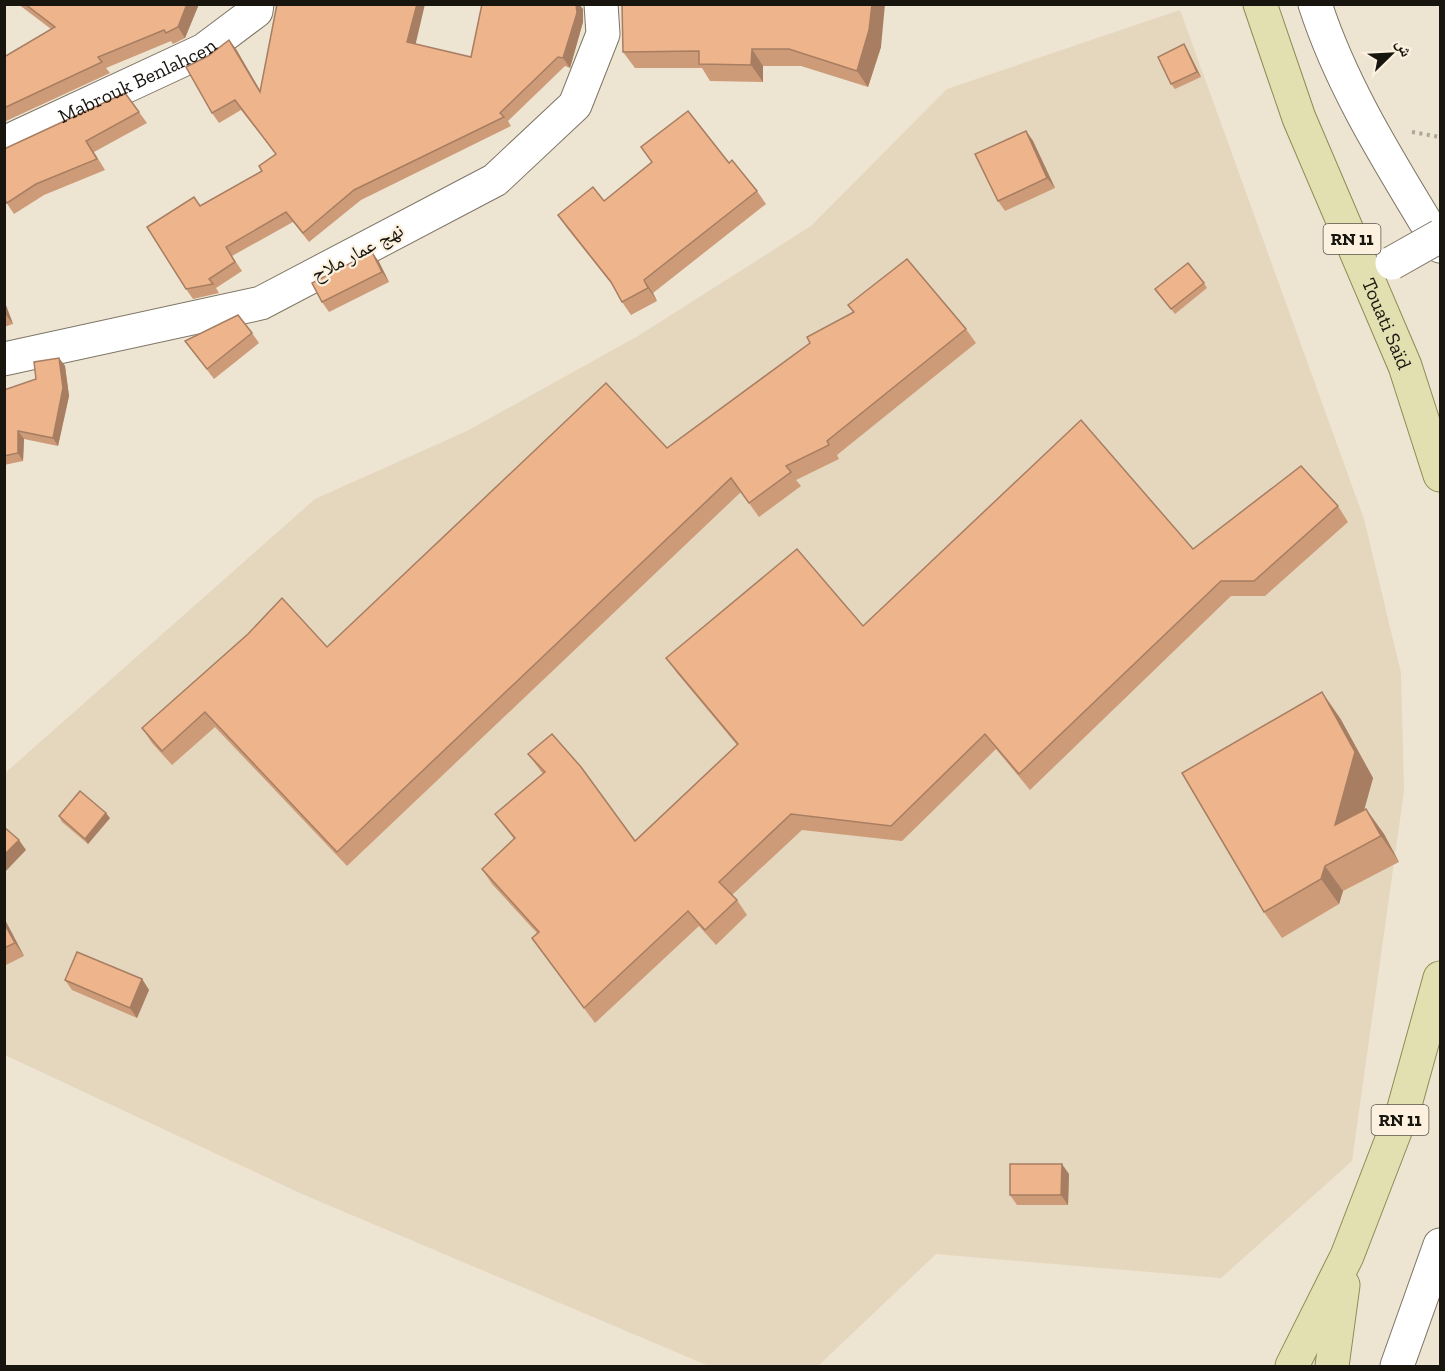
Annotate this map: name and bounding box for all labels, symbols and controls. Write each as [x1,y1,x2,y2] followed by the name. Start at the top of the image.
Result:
[1361,24,1421,84] north arrow
[54,33,222,128] street label: Mabrouk Benlahcen
[1392,36,1416,60] text: ش
[307,218,408,287] street label: نهج عمار ملاح
[1324,224,1380,254] road number: RN 11
[1357,274,1417,373] street label: Touati Saïd
[1372,1105,1428,1135] road number: RN 11

